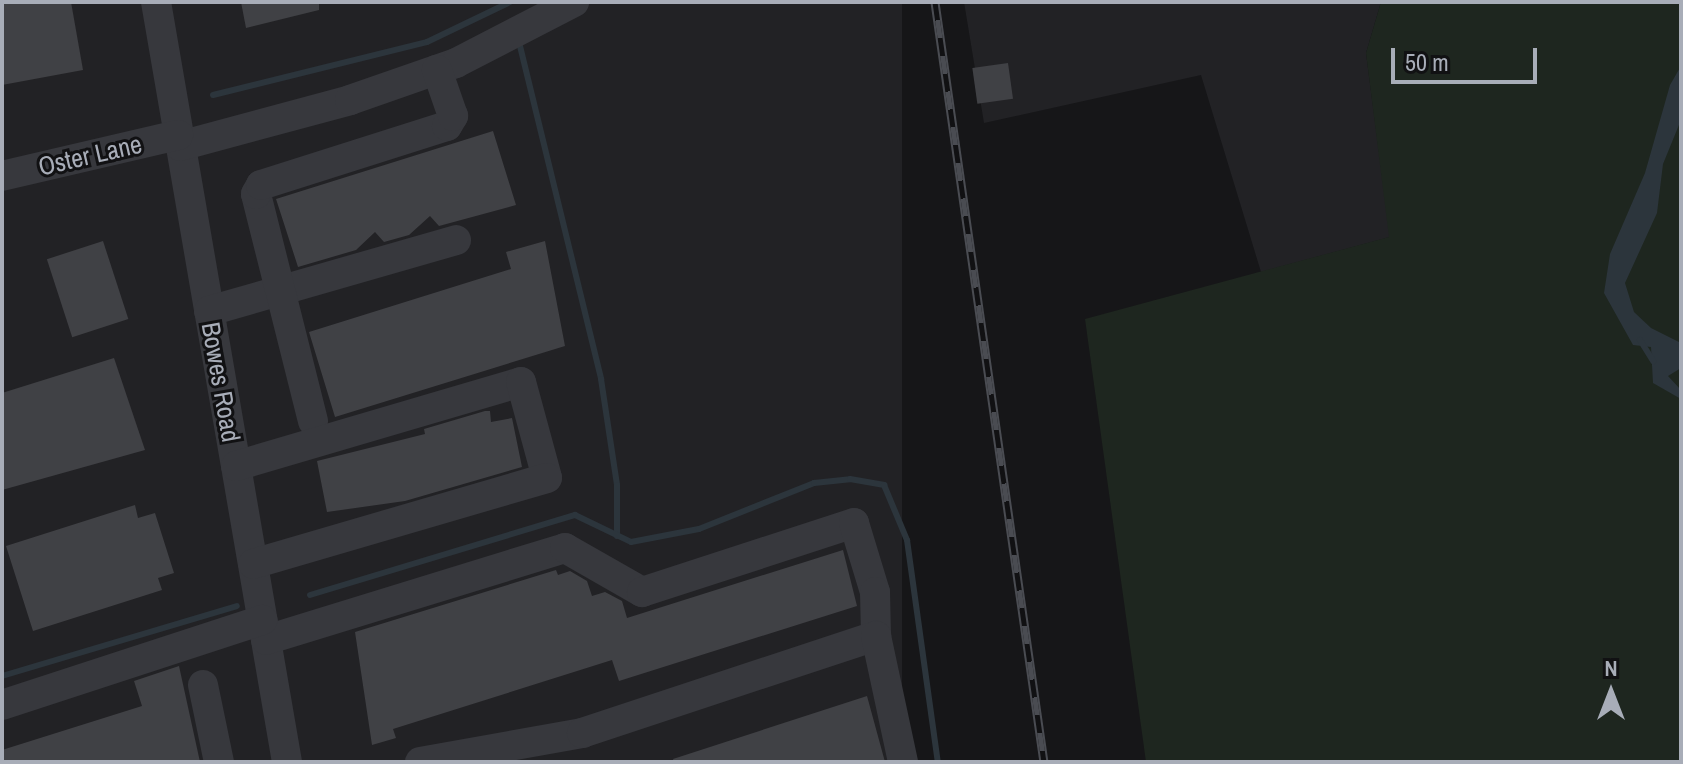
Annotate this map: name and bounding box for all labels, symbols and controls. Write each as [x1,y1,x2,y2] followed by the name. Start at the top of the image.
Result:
[1395,32,1541,82] scale bar
[1405,46,1449,78] text: 50 m
[35,128,145,182] street label: Oster Lane
[195,320,247,444] street label: Bowes Road
[1571,652,1651,732] north arrow
[1604,653,1618,683] text: N

